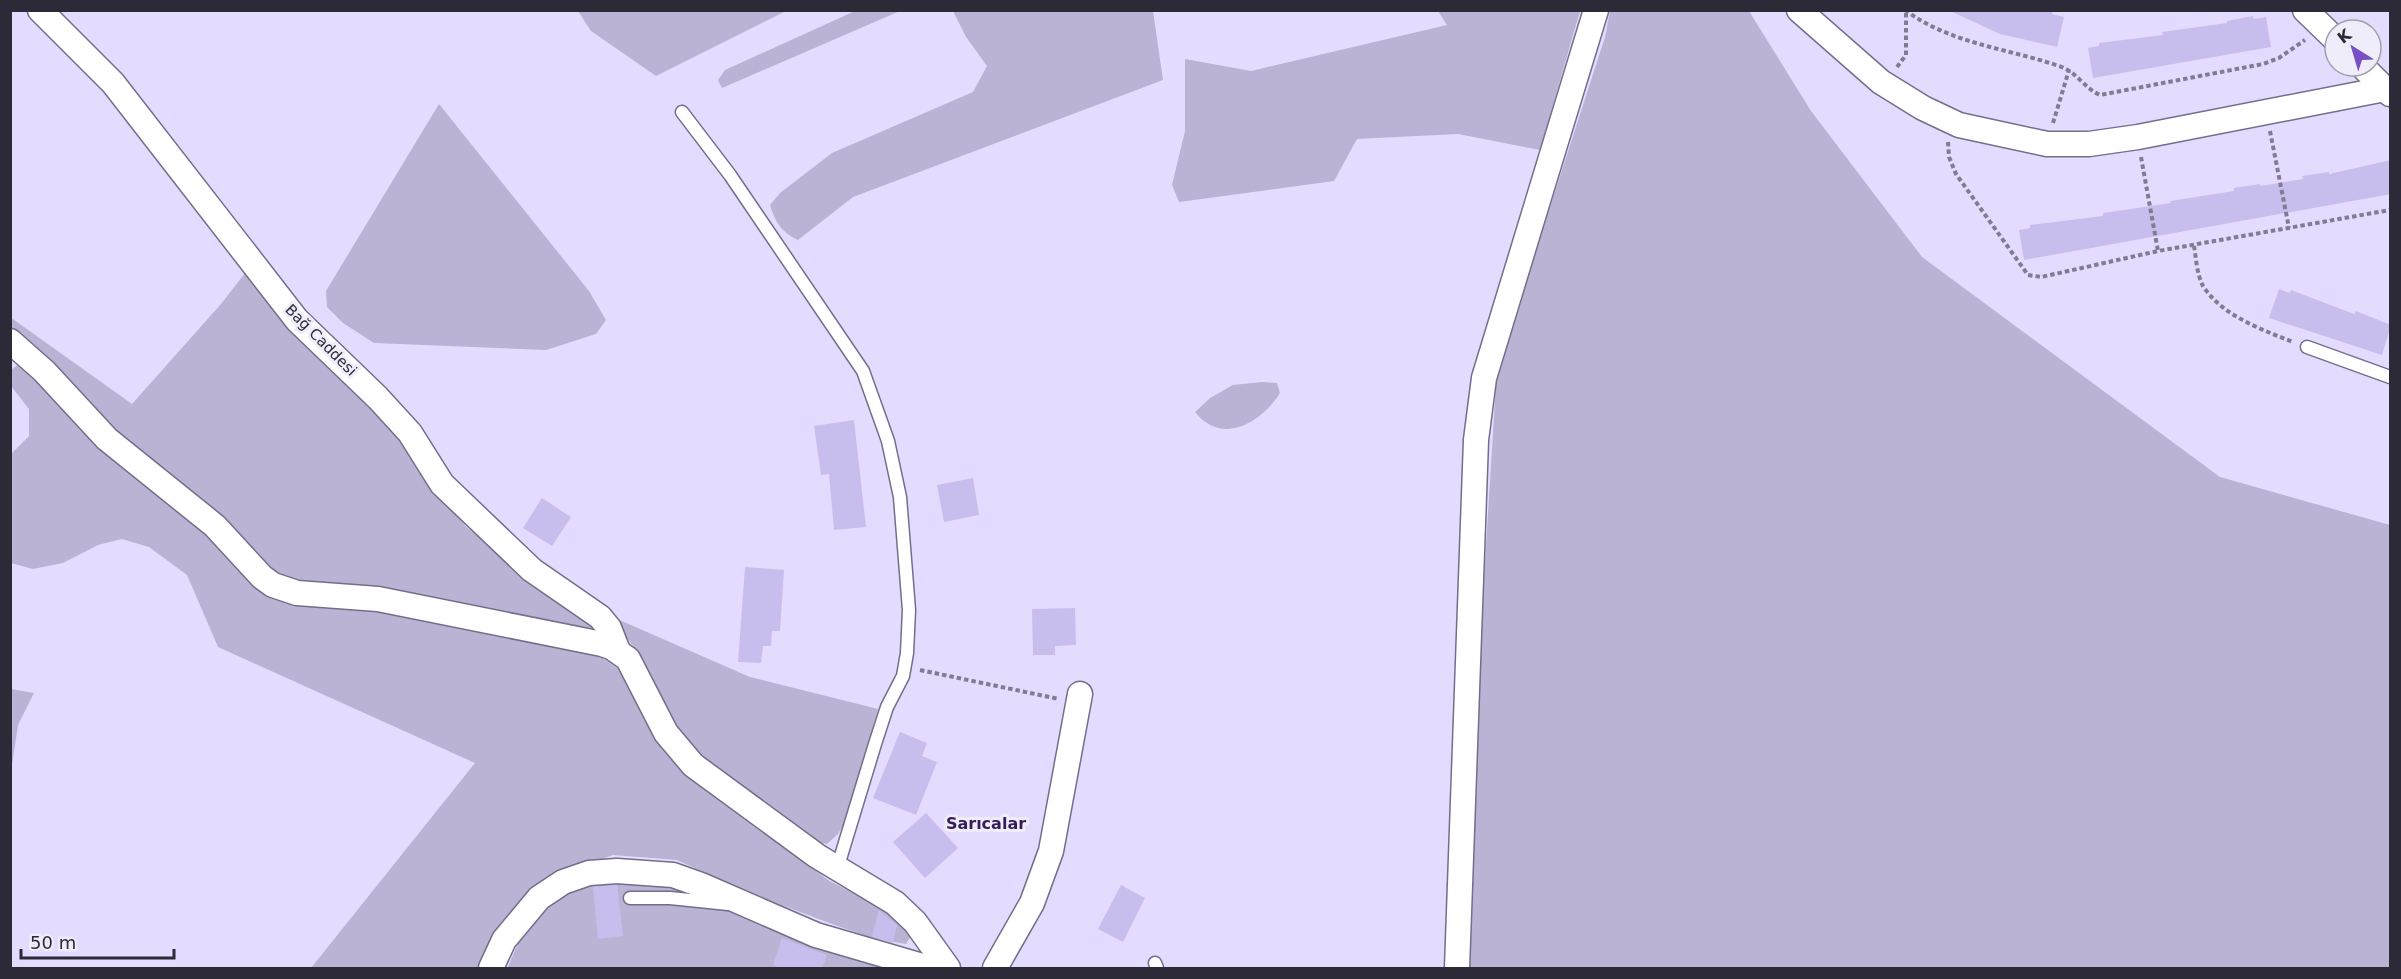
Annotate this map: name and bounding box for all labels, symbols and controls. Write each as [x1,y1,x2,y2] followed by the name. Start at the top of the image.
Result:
[2323,18,2383,78] north arrow
[2334,25,2355,48] text: K
[282,301,360,379] street label: Bağ Caddesi
[946,814,1026,833] district label: Sarıcalar
[21,922,174,960] scale bar
[30,932,76,953] text: 50 m

